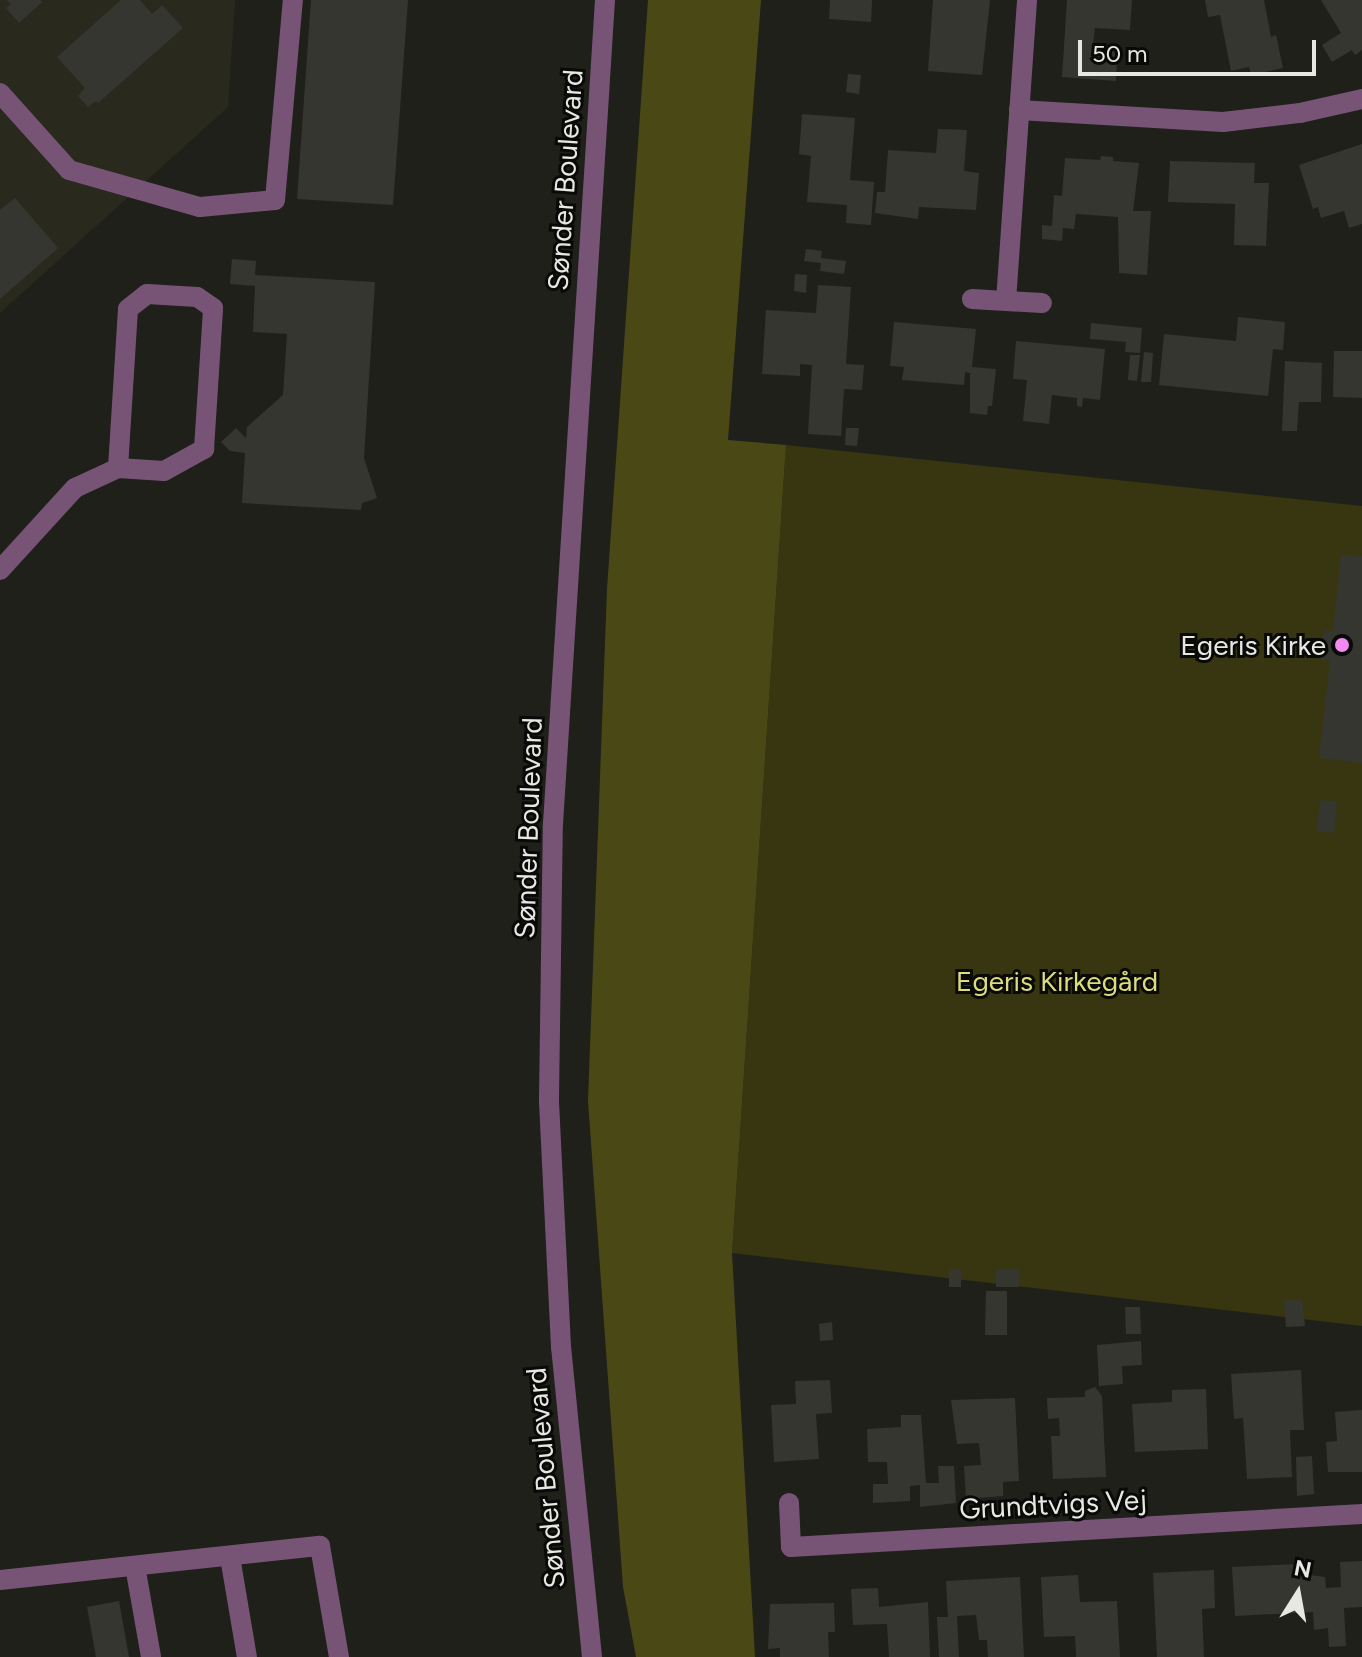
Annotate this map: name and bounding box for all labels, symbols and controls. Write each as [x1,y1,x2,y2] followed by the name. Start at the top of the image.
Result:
[1082,24,1320,74] scale bar
[1092,39,1148,68] text: 50 m
[541,68,589,292] street label: Sønder Boulevard
[1180,628,1326,662] place label: Egeris Kirke
[1333,636,1351,654] marker: Egeris Kirke
[507,717,549,939] street label: Sønder Boulevard
[956,964,1158,998] park label: Egeris Kirkegård
[519,1366,571,1590] street label: Sønder Boulevard
[958,1482,1148,1526] street label: Grundtvigs Vej
[1258,1553,1338,1633] north arrow
[1292,1554,1314,1584] text: N

